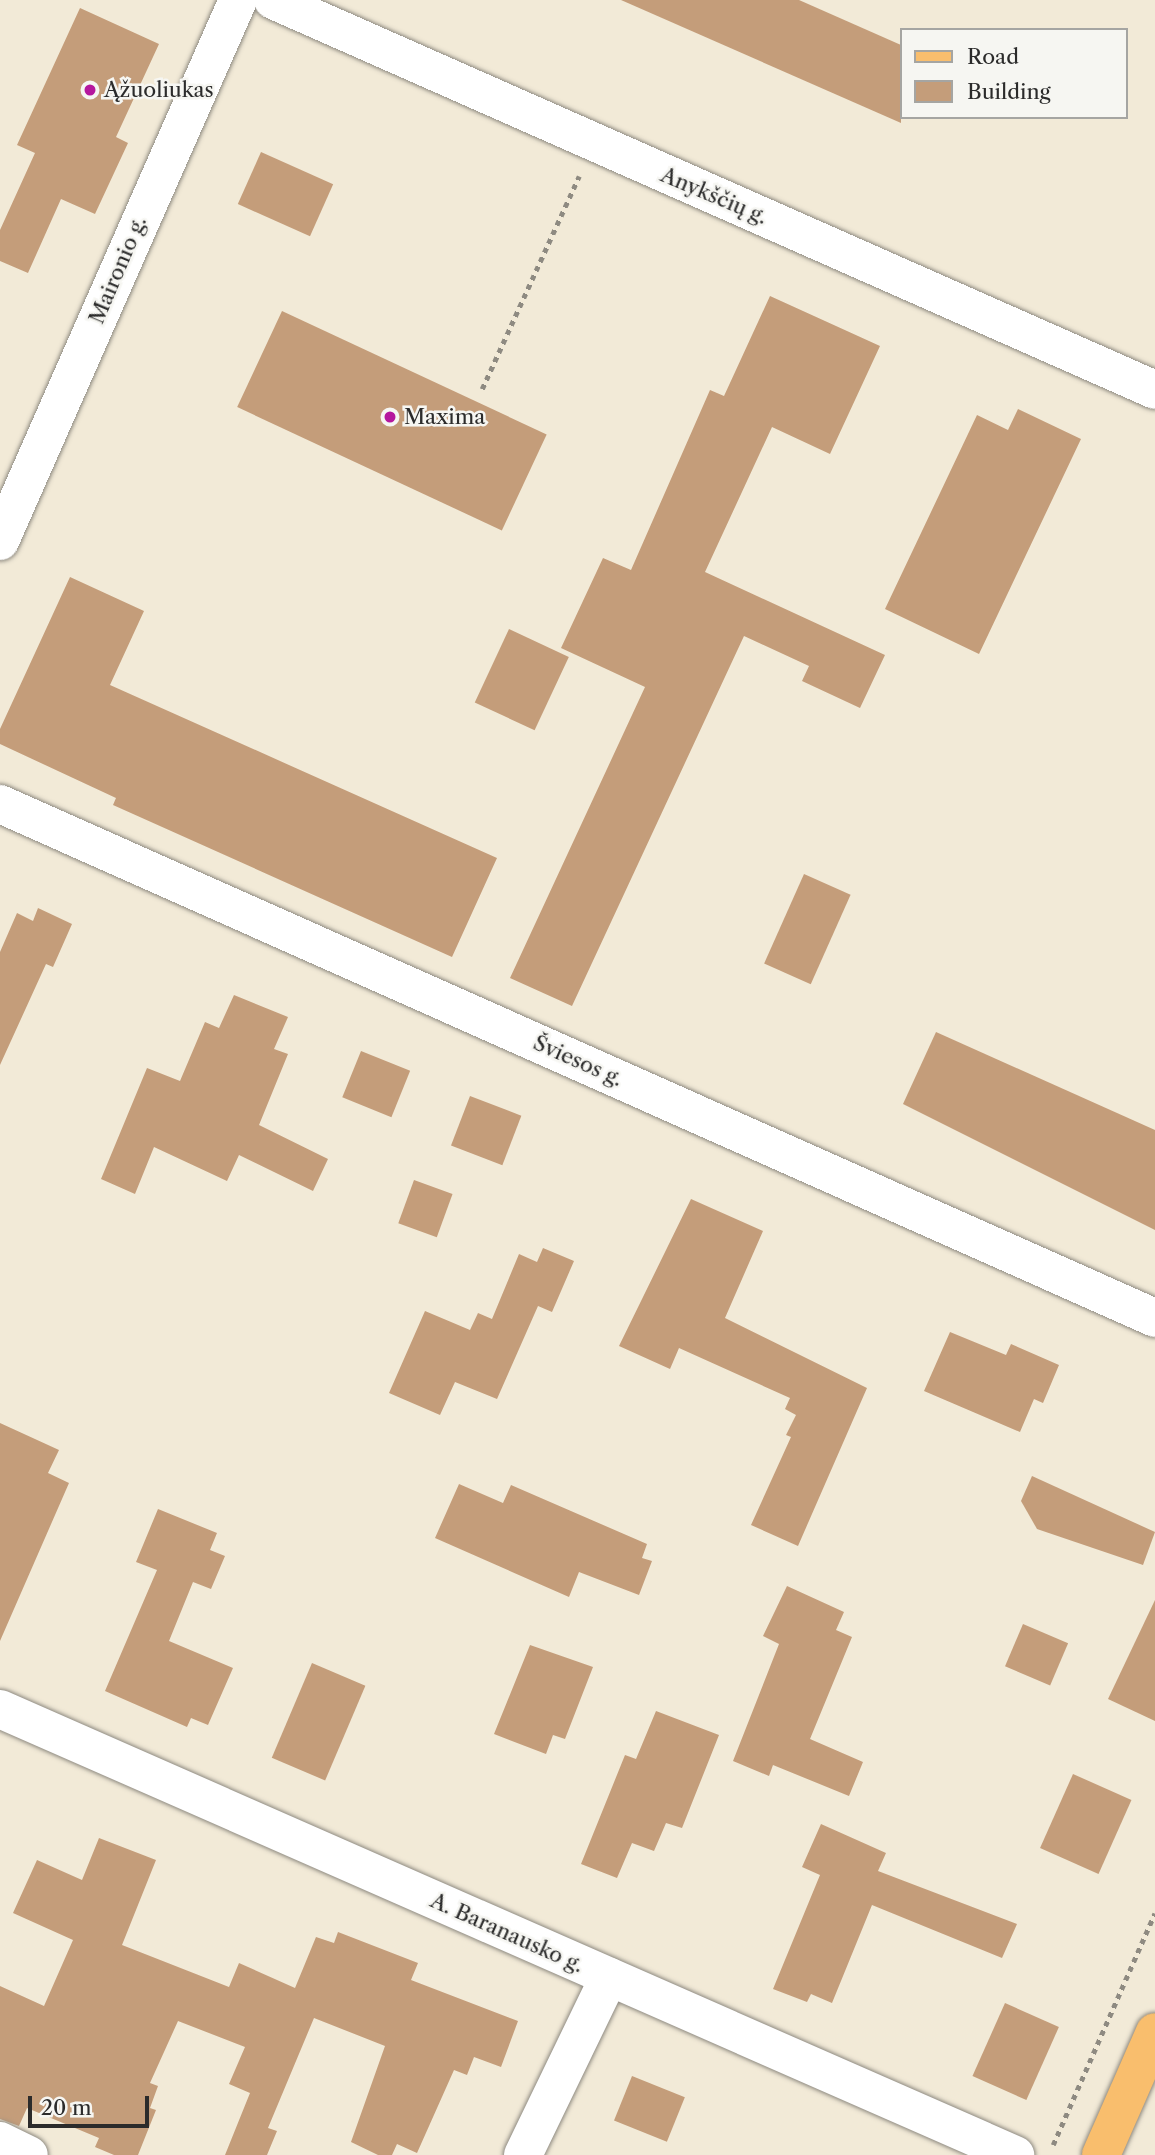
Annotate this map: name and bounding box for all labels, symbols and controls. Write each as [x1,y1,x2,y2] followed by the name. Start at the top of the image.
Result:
[900,28,1127,119] legend
[967,44,1019,69] text: Road
[104,77,214,103] place label: Ąžuoliukas
[967,79,1051,104] text: Building
[82,82,98,98] marker: Ąžuoliukas
[657,162,771,230] street label: Anykščių g.
[84,212,152,328] street label: Maironio g.
[404,404,485,430] place label: Maxima
[382,409,398,425] marker: Maxima
[529,1030,627,1092] street label: Šviesos g.
[427,1888,587,1978] street label: A. Baranausko g.
[32,2082,152,2126] scale bar
[41,2095,92,2120] text: 20 m

